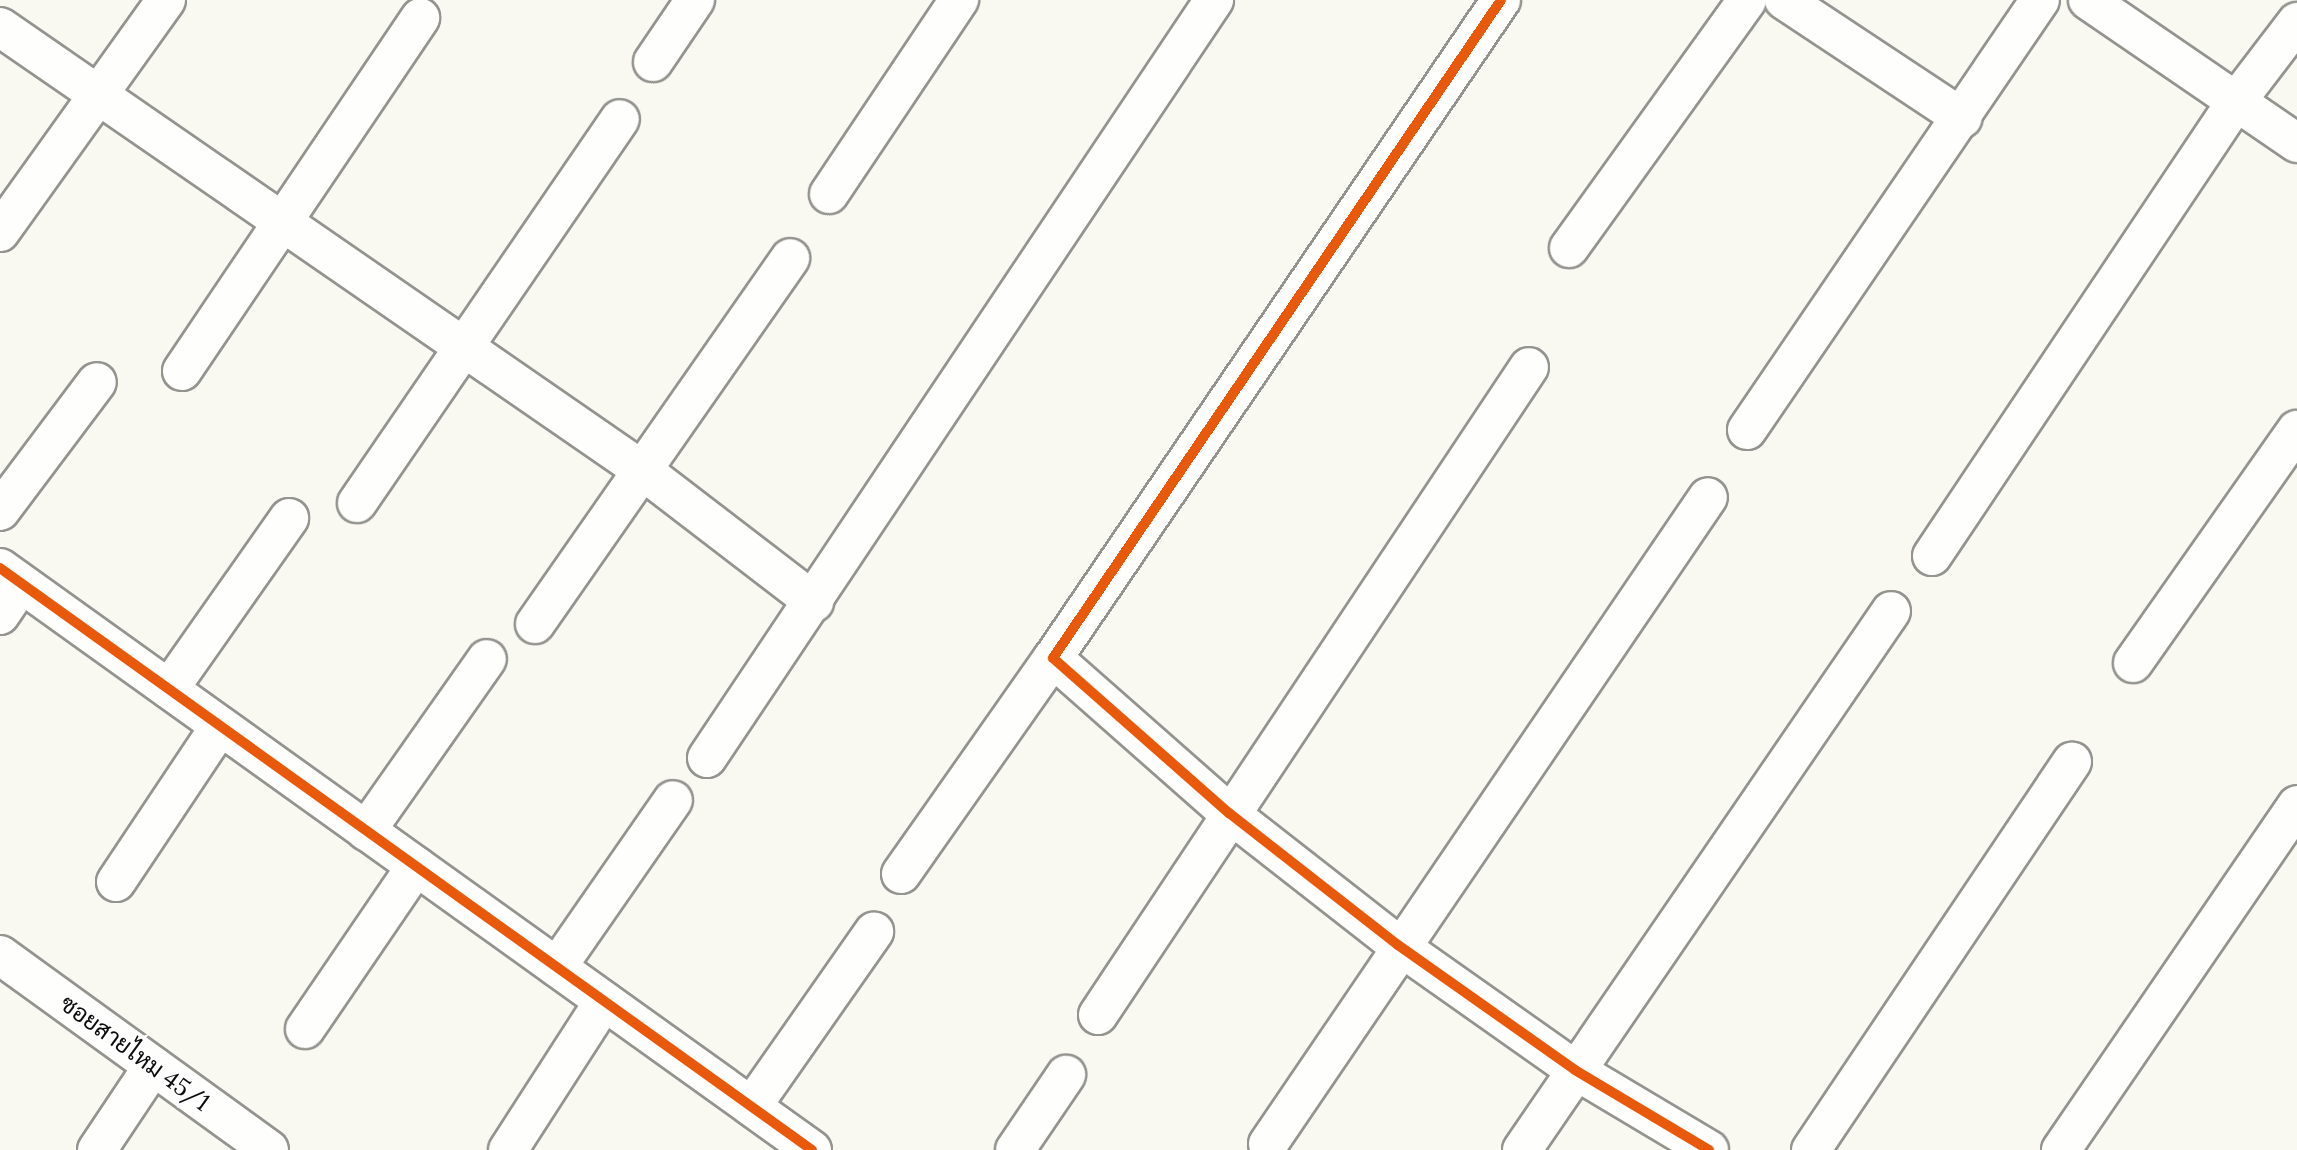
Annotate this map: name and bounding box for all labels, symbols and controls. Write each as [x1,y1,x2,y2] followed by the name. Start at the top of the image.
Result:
[55,989,215,1117] street label: ซอยสายไหม 45/1

